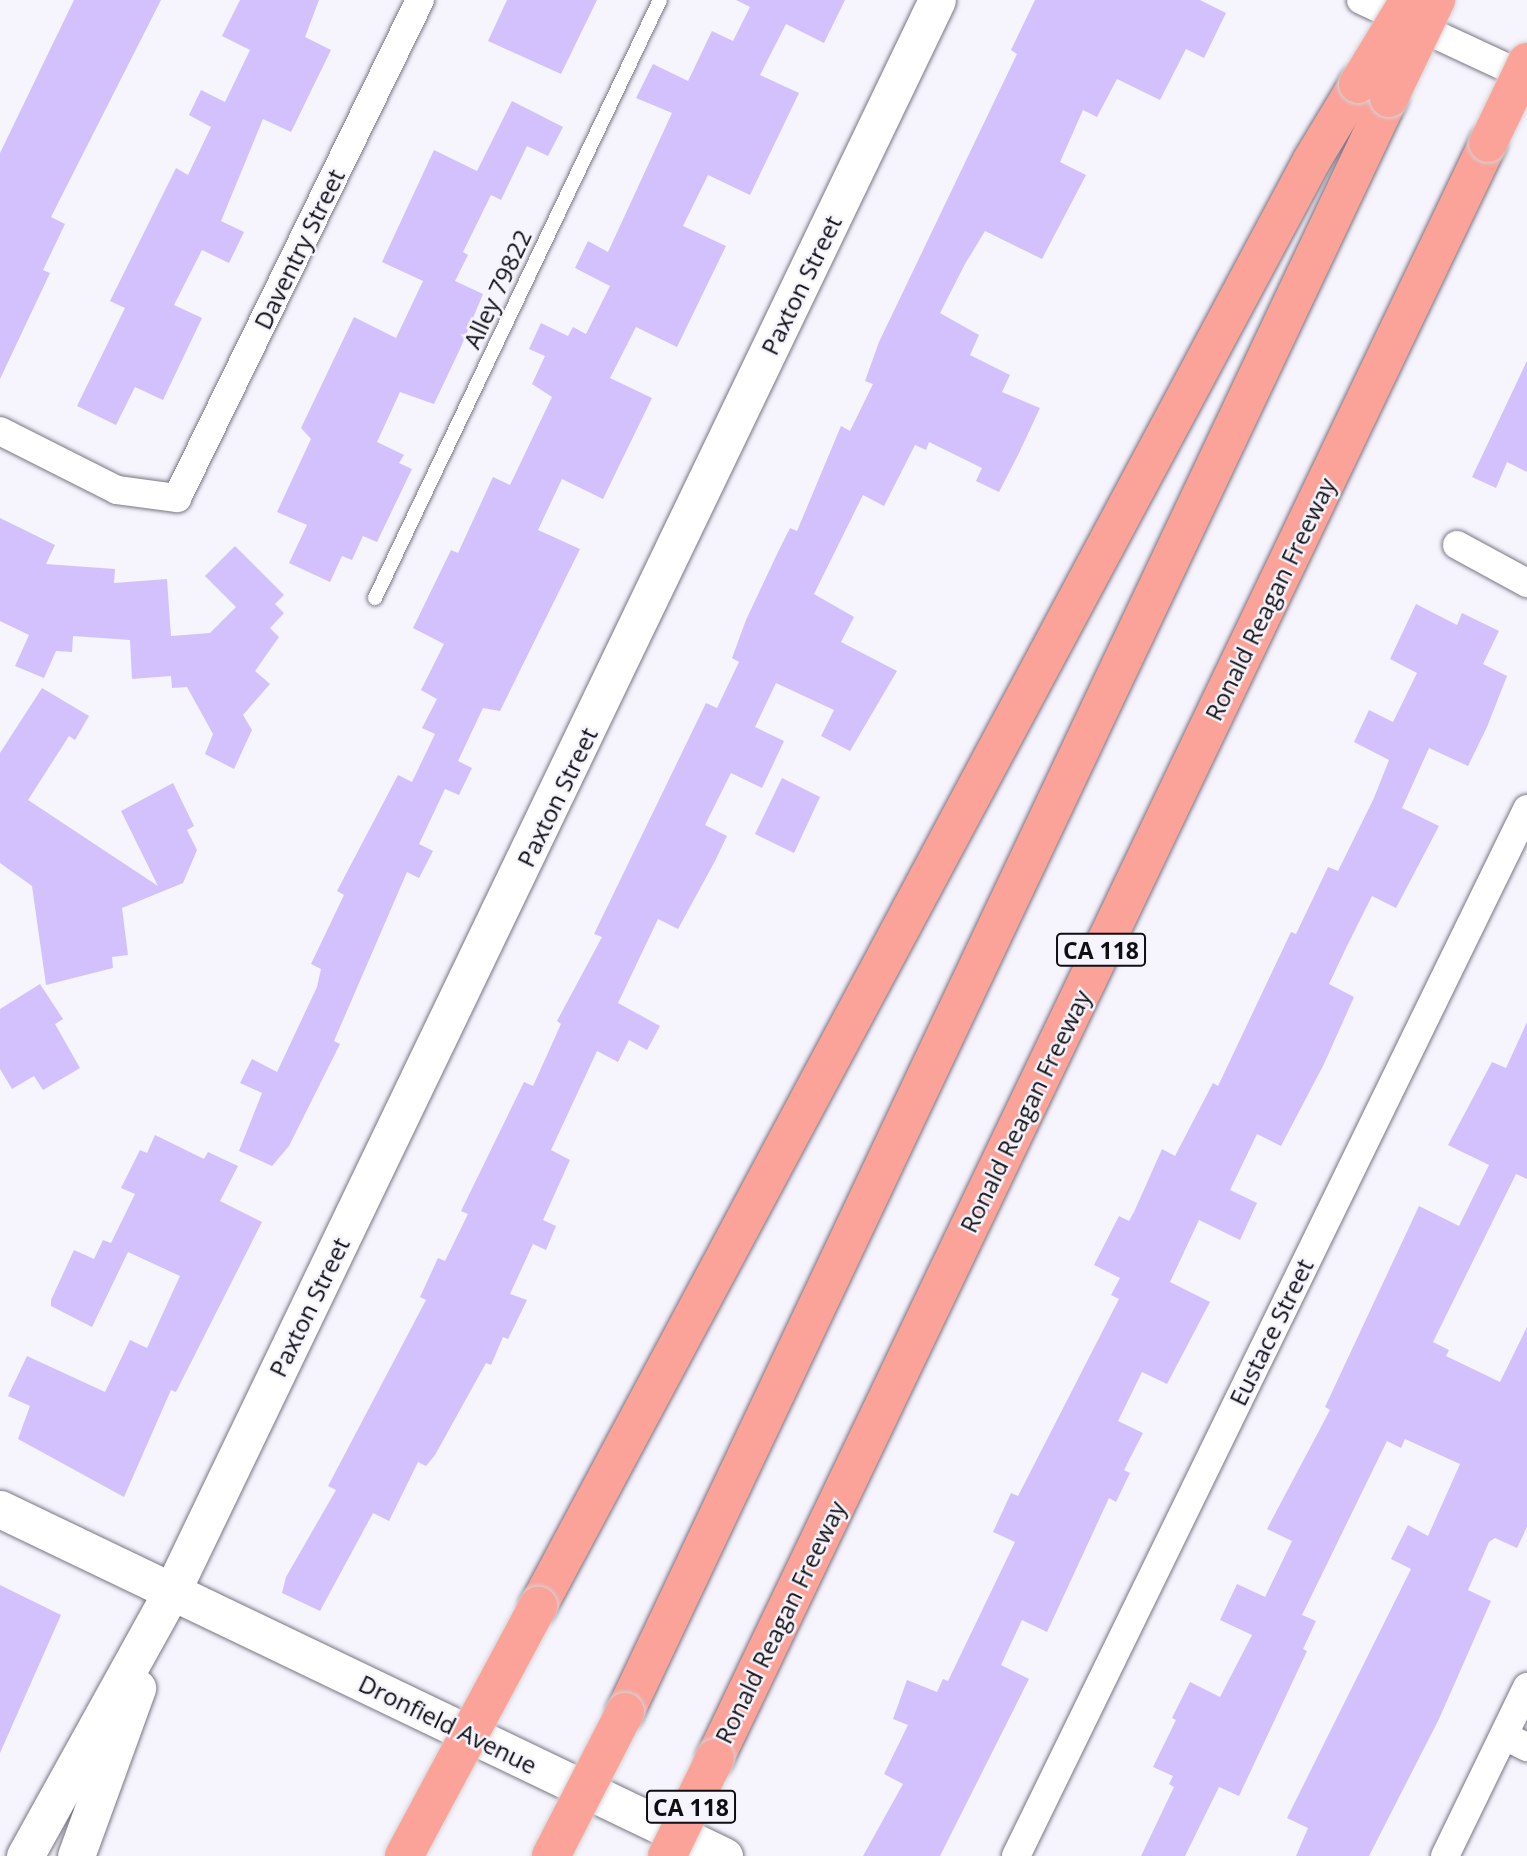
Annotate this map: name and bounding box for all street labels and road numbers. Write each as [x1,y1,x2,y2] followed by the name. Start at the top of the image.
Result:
[248,164,350,334] street label: Daventry Street
[755,211,847,359] street label: Paxton Street
[457,225,537,353] street label: Alley 79822
[1199,473,1341,725] street label: Ronald Reagan Freeway
[511,723,603,871] street label: Paxton Street
[1056,931,1146,970] road number: CA 118
[954,985,1096,1237] street label: Ronald Reagan Freeway
[263,1233,355,1381] street label: Paxton Street
[1223,1254,1319,1410] street label: Eustace Street
[709,1496,851,1748] street label: Ronald Reagan Freeway
[354,1668,542,1780] street label: Dronfield Avenue
[646,1788,736,1826] road number: CA 118

